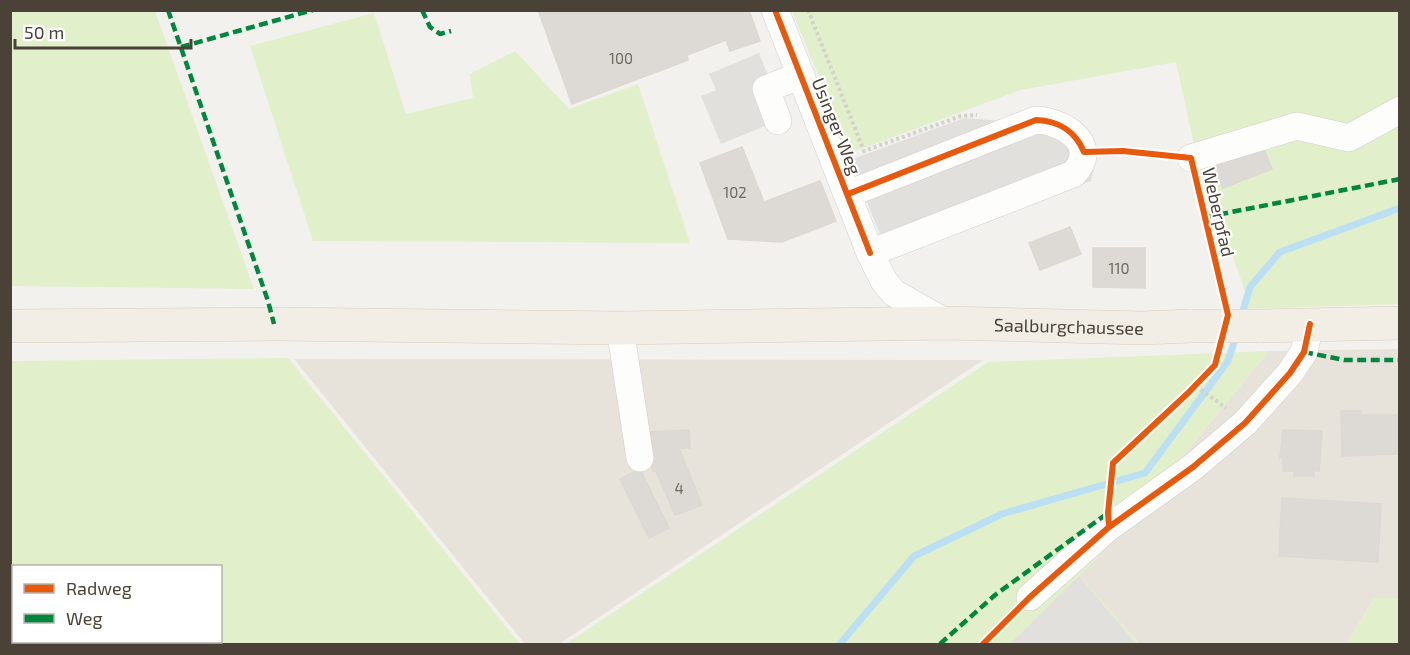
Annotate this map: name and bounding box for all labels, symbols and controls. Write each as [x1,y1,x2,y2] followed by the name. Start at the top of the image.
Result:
[15,12,190,50] scale bar
[24,21,64,43] text: 50 m
[609,49,633,67] house number: 100
[808,74,866,178] street label: Usinger Weg
[1198,165,1240,259] street label: Weberpfad
[723,183,747,201] house number: 102
[1109,259,1130,277] house number: 110
[994,313,1144,339] street label: Saalburgchaussee
[674,479,684,497] house number: 4
[12,565,222,643] legend
[66,577,132,599] text: Radweg
[66,607,102,629] text: Weg

